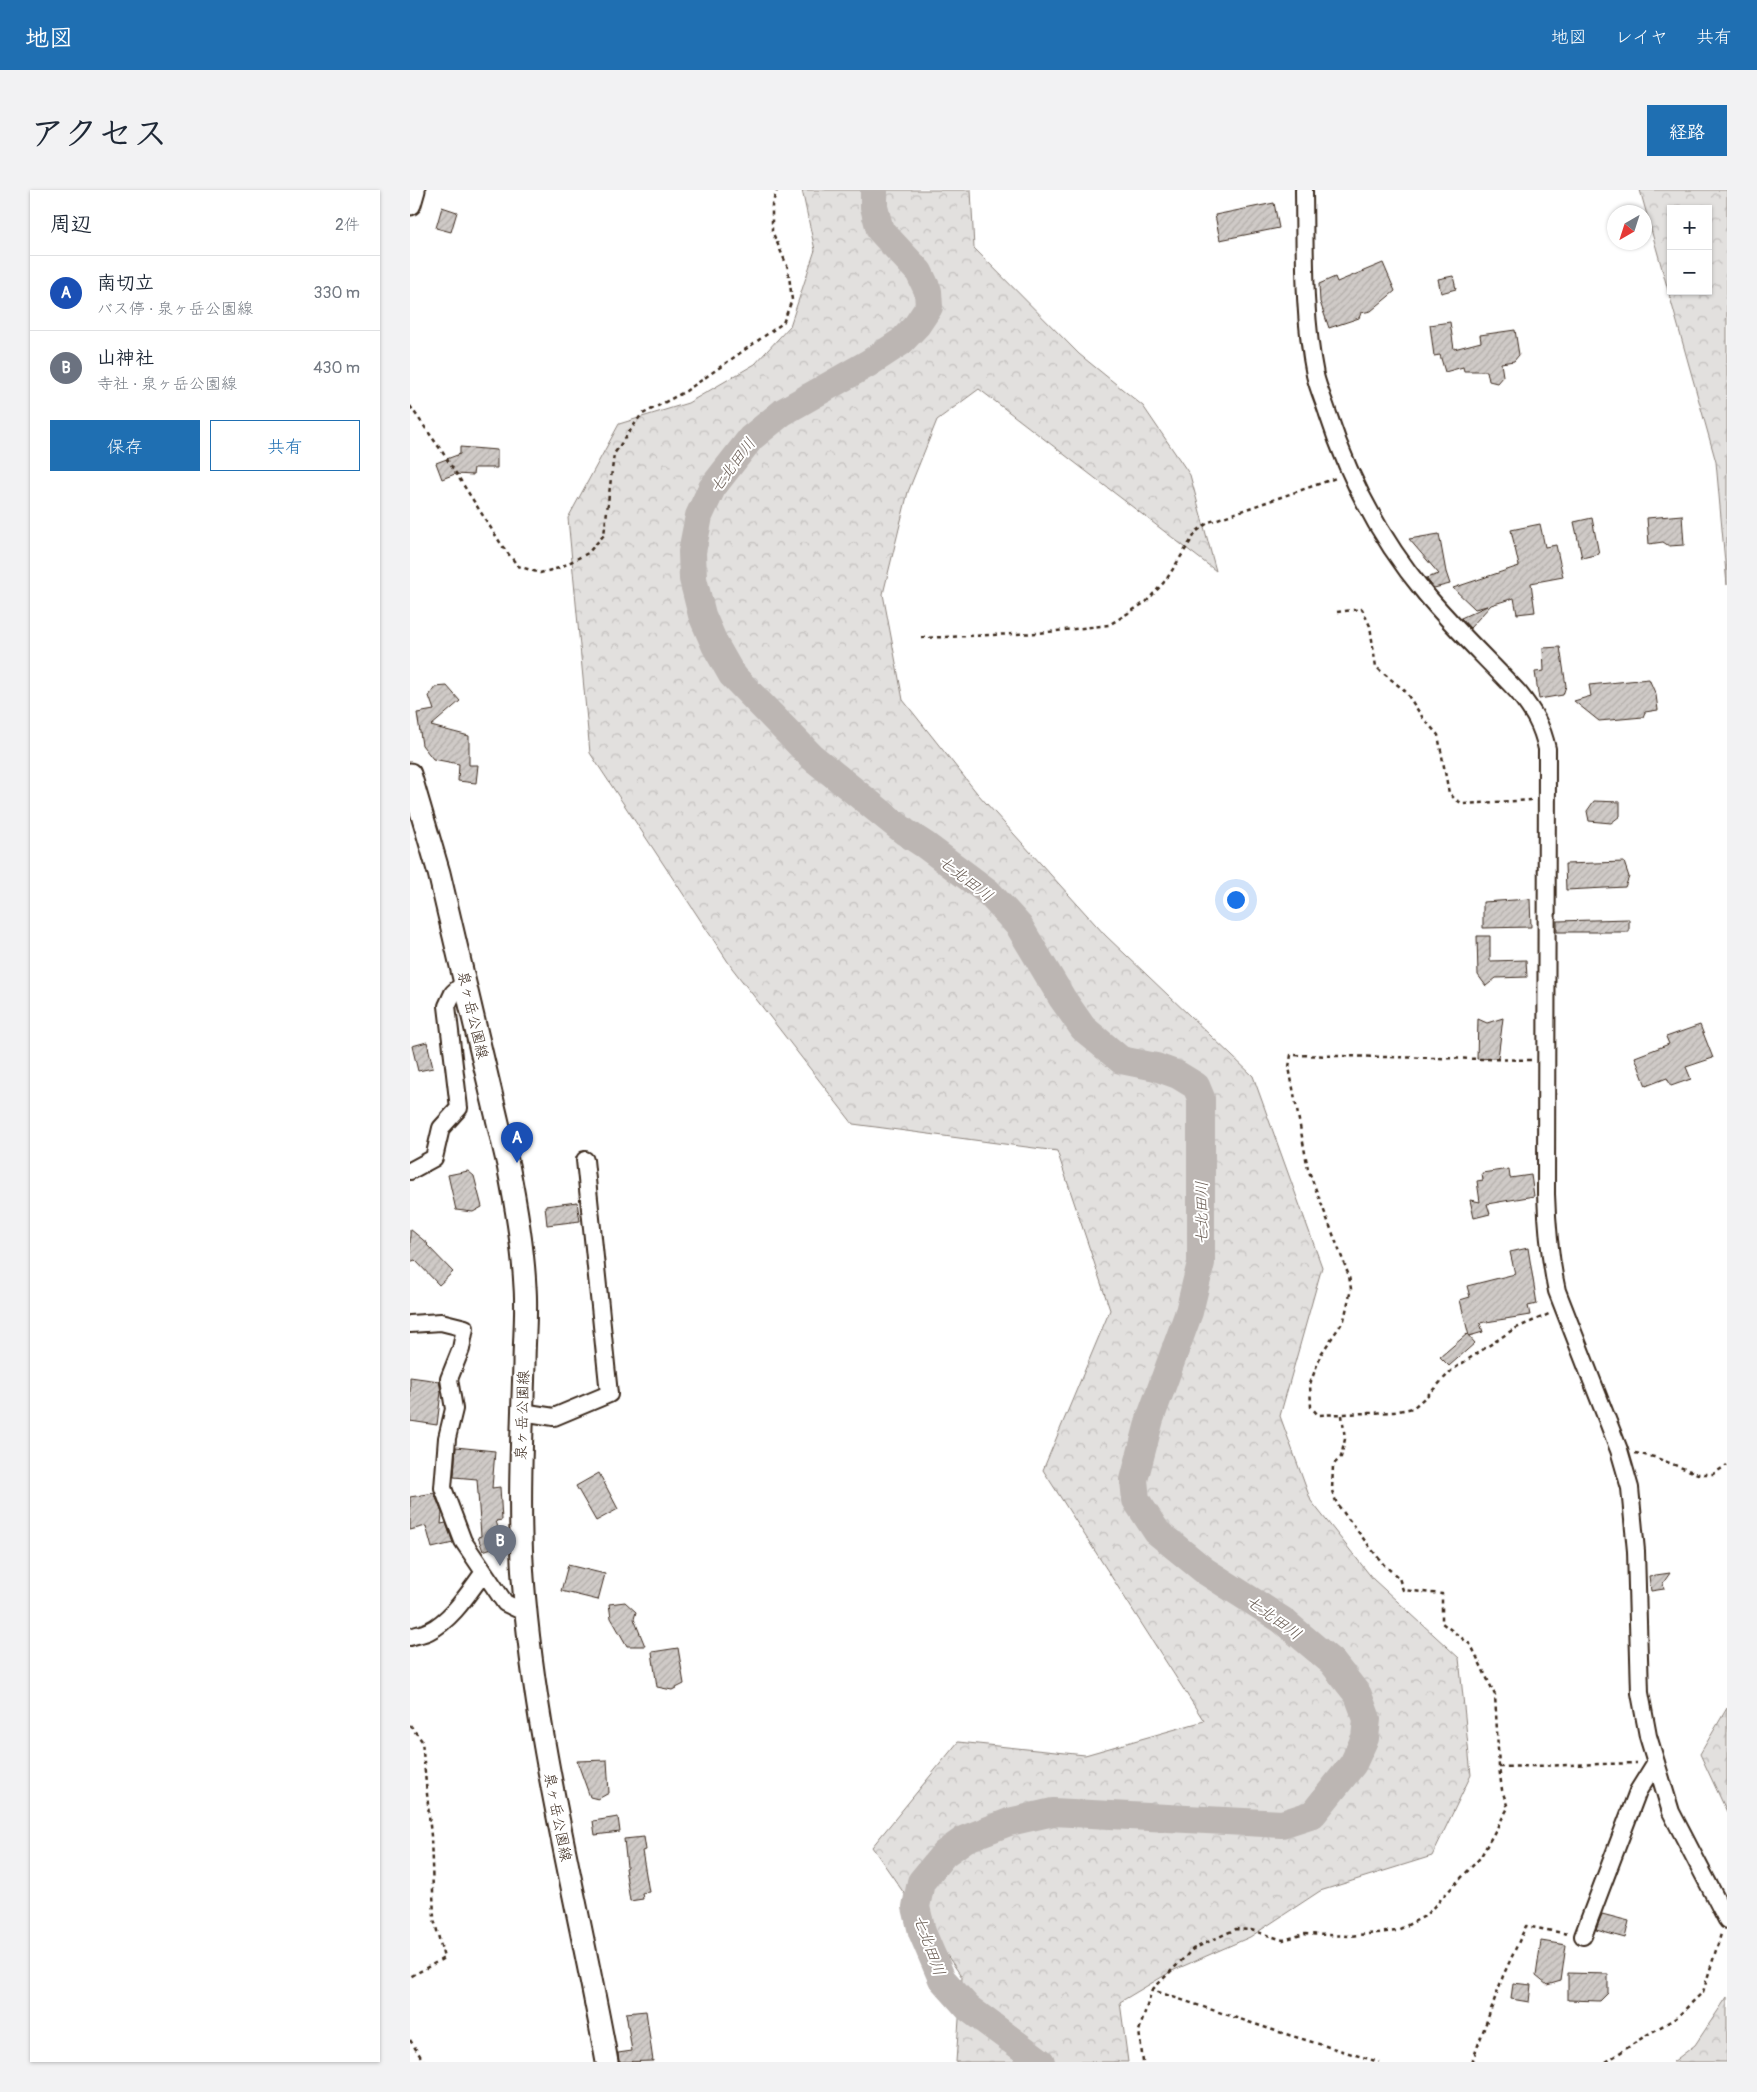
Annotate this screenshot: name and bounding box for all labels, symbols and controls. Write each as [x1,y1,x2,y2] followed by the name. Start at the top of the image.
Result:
[25,24,73,53] text: 地図
[1551,26,1587,49] text: 地図
[1615,26,1668,49] text: レイヤ
[1696,26,1732,49] text: 共有
[1647,105,1727,156] button: 経路
[30,112,168,156] text: アクセス
[1607,205,1652,250] north arrow
[1667,205,1712,295] map controls
[1667,205,1712,250] button: +
[50,211,92,238] text: 周辺
[335,215,360,235] text: 2件
[1667,250,1712,295] button: −
[97,271,154,295] text: 南切立
[61,283,71,303] text: A
[314,283,360,303] text: 330 m
[97,299,253,319] text: バス停 · 泉ヶ岳公園線
[97,346,154,370] text: 山神社
[61,358,71,378] text: B
[313,358,360,378] text: 430 m
[97,374,237,394] text: 寺社 · 泉ヶ岳公園線
[50,420,200,471] button: 保存
[210,420,360,471] button: 共有
[706,434,760,497] water label: 七北田川
[934,851,997,906] water label: 七北田川
[1223,887,1249,913] your location
[453,969,492,1061] street label: 泉ヶ岳公園線
[501,1122,533,1163] pin: A
[1192,1181,1212,1245] water label: 七北田川
[511,1370,534,1460] street label: 泉ヶ岳公園線
[484,1525,516,1566] pin: B
[1242,1591,1305,1645] water label: 七北田川
[540,1771,575,1863] street label: 泉ヶ岳公園線
[909,1912,949,1979] water label: 七北田川

